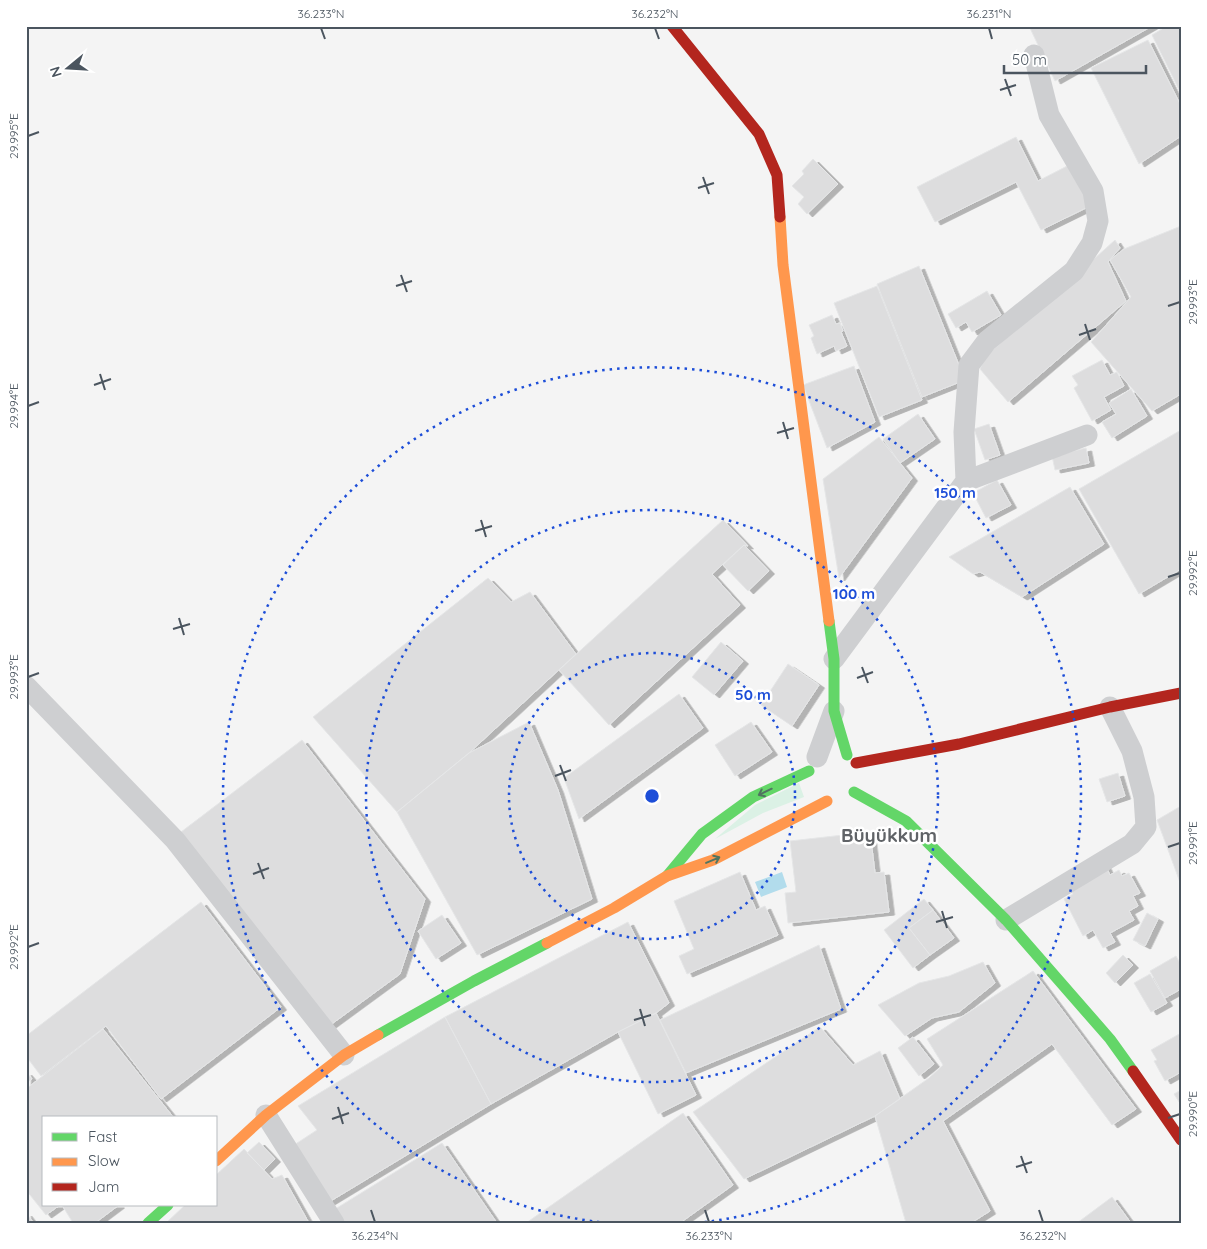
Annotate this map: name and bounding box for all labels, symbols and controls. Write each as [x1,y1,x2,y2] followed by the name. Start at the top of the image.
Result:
[298,6,344,21] text: 36.233°N
[631,6,679,21] text: 36.232°N
[966,6,1012,21] text: 36.231°N
[42,42,92,92] north arrow
[1004,42,1147,74] scale bar
[1012,50,1047,69] text: 50 m
[45,64,66,80] text: N
[6,113,21,159] text: 29.995°E
[1185,279,1200,325] text: 29.993°E
[6,383,21,429] text: 29.994°E
[934,483,976,502] text: 150 m
[1185,550,1200,596] text: 29.992°E
[833,584,875,603] text: 100 m
[6,654,21,700] text: 29.993°E
[735,685,771,704] text: 50 m
[643,787,661,805] centre of rings
[758,787,773,797] one-way arrow
[1185,821,1200,865] text: 29.991°E
[841,823,937,847] district label: Büyükkum
[705,854,720,864] one-way arrow
[6,924,21,970] text: 29.992°E
[1185,1091,1200,1137] text: 29.990°E
[42,1116,218,1206] legend
[88,1127,117,1146] text: Fast
[88,1151,120,1170] text: Slow
[88,1177,119,1196] text: Jam
[352,1228,398,1243] text: 36.234°N
[686,1228,732,1243] text: 36.233°N
[1019,1228,1067,1243] text: 36.232°N

